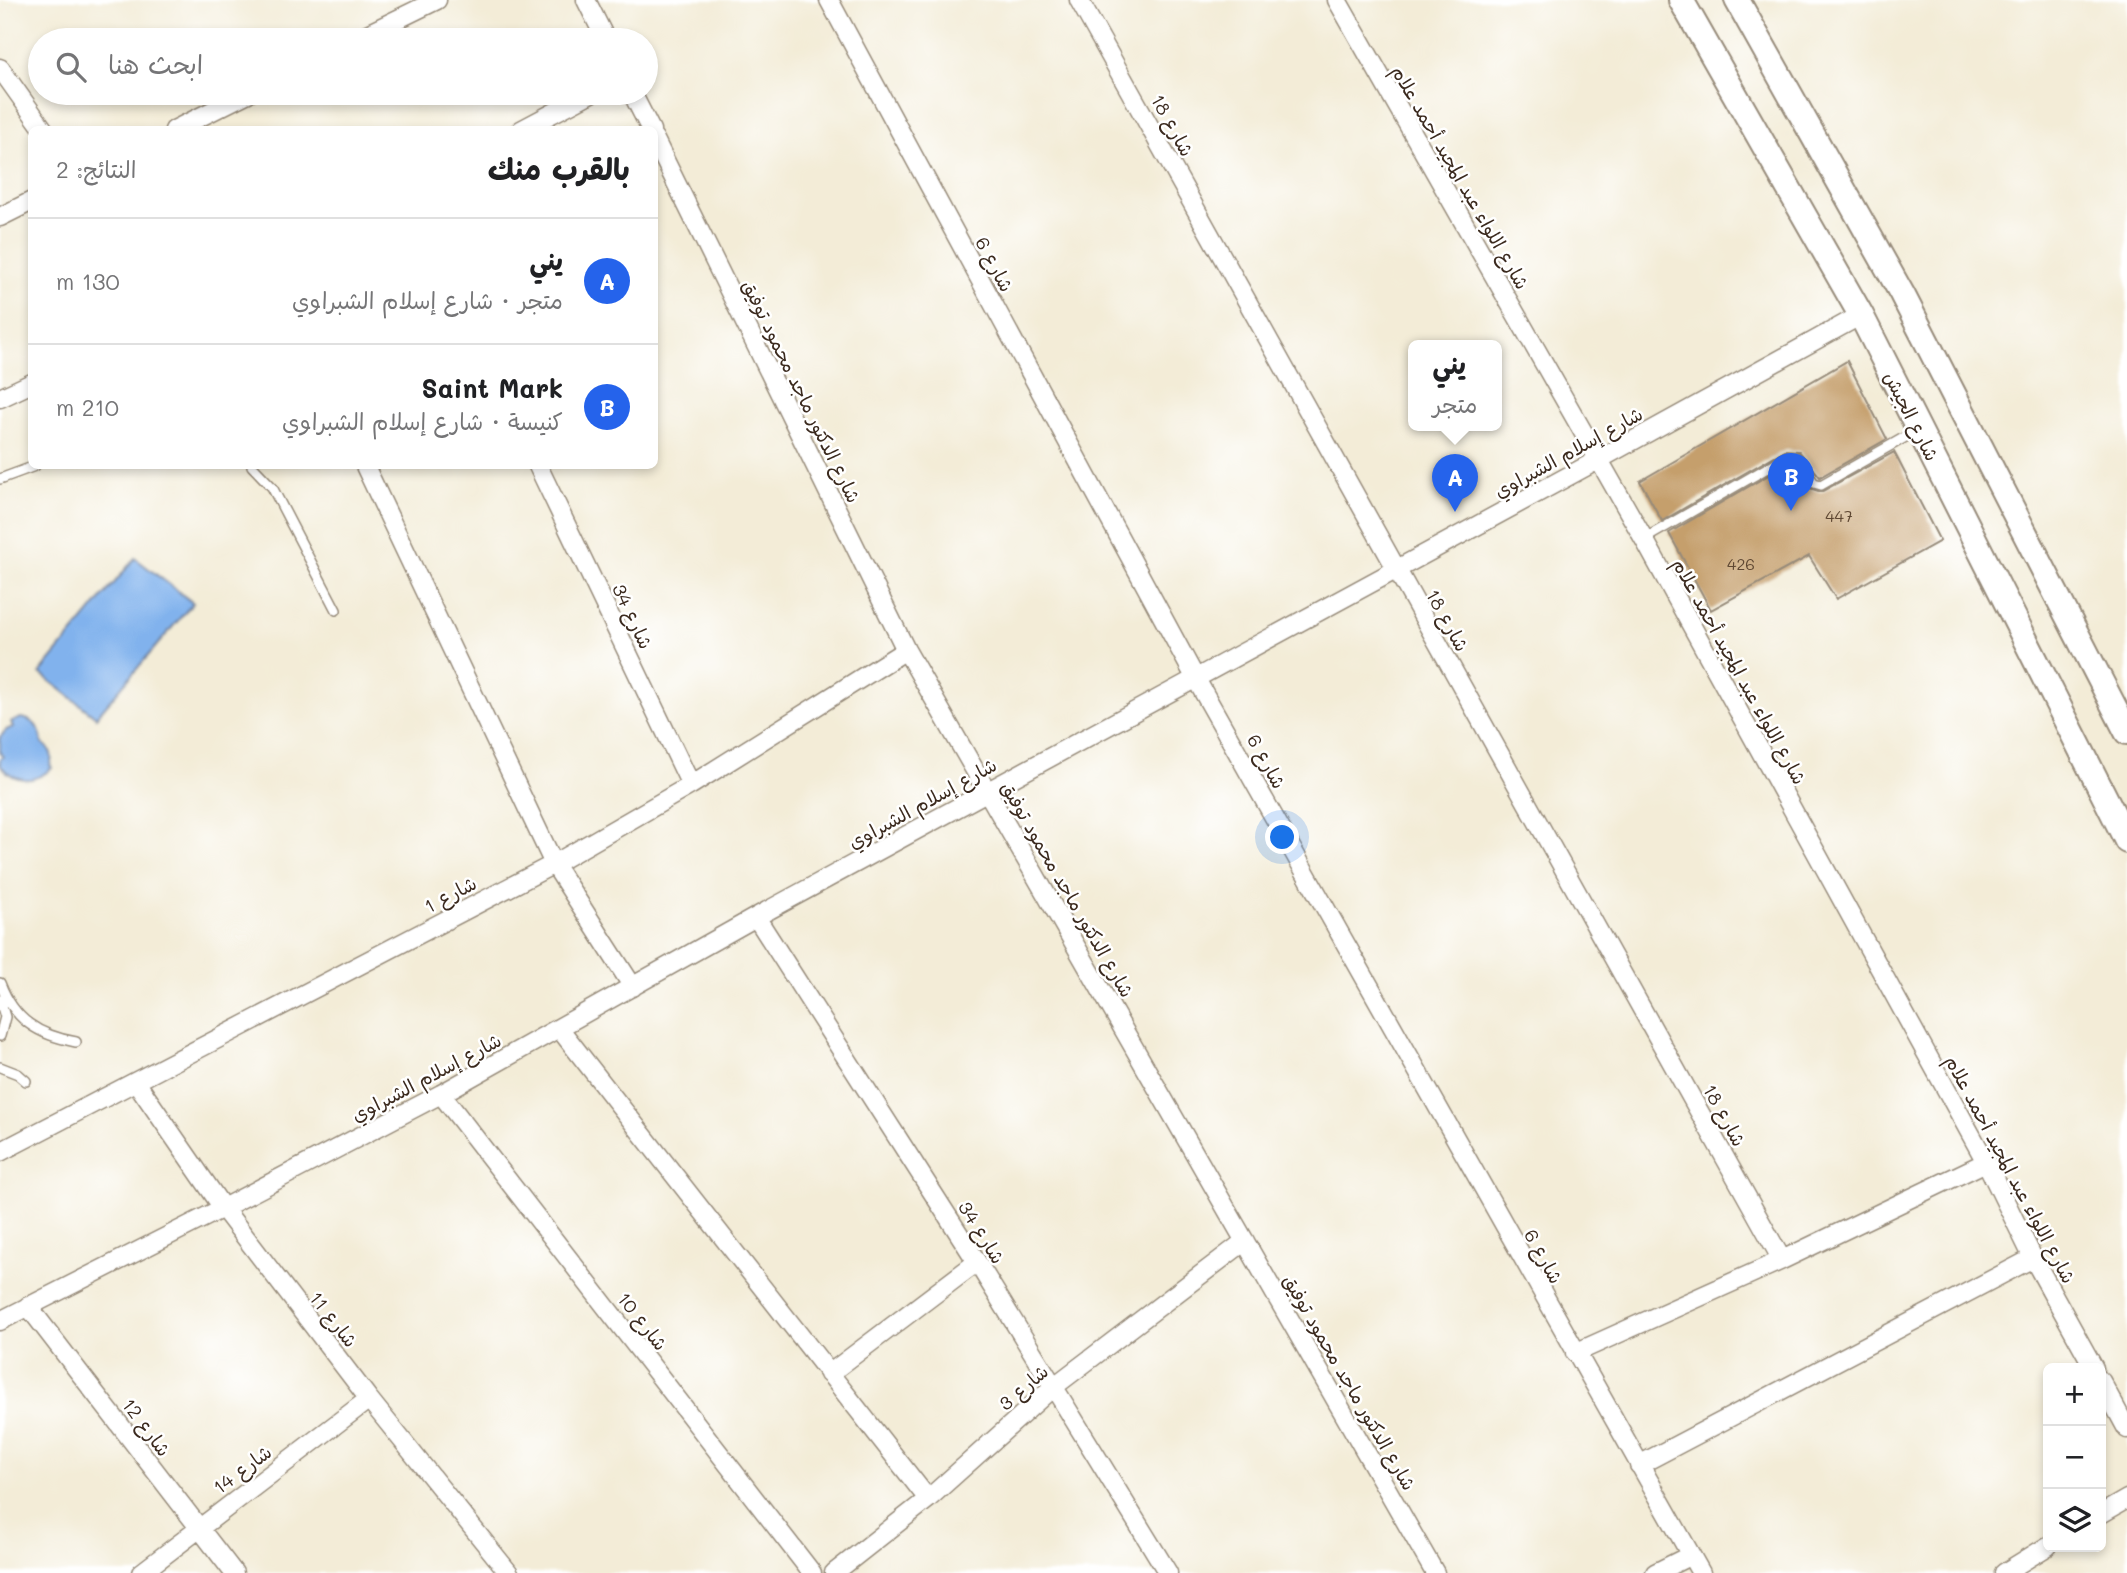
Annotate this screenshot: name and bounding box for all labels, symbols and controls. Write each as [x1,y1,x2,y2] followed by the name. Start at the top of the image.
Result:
[28,28,658,105] search box
[108,47,203,81] text: ابحث هنا
[52,48,90,86] icon: search
[1384,60,1536,295] street label: شارع اللواء عبد المجيد أحمد علام
[1144,90,1200,161] street label: شارع 18
[488,148,630,188] text: بالقرب منك
[56,154,136,184] text: النتائج: 2
[968,232,1020,297] street label: شارع 6
[529,243,563,277] text: يني
[56,266,120,296] text: 130 m
[599,266,615,296] text: A
[735,275,867,508] street label: شارع الدكتور ماجد محمود توفيق
[292,285,563,315] text: متجر · شارع إسلام الشبراوي
[1408,340,1502,431] popup
[1433,347,1466,381] text: يني
[1877,367,1945,466] street label: شارع الجيش
[422,371,563,405] text: Saint Mark
[1433,389,1478,419] text: متجر
[56,392,119,422] text: 210 m
[599,392,615,422] text: B
[1489,401,1648,506] street label: شارع إسلام الشبراوي
[282,406,563,436] text: كنيسة · شارع إسلام الشبراوي
[1768,453,1814,511] pin: B
[1432,454,1478,512] pin: A
[1825,505,1853,526] house number: 447
[1727,553,1755,574] house number: 426
[1665,554,1813,790] street label: شارع اللواء عبد المجيد أحمد علام
[605,579,659,654] street label: شارع 34
[1419,585,1475,656] street label: شارع 18
[1240,729,1292,794] street label: شارع 6
[843,752,1002,857] street label: شارع إسلام الشبراوي
[994,777,1140,1002] street label: شارع الدكتور ماجد محمود توفيق
[1265,820,1299,854] your location
[420,870,481,920] street label: شارع 1
[347,1027,507,1130] street label: شارع إسلام الشبراوي
[1938,1051,2082,1289] street label: شارع اللواء عبد المجيد أحمد علام
[1696,1080,1752,1151] street label: شارع 18
[951,1196,1011,1269] street label: شارع 34
[1517,1224,1569,1289] street label: شارع 6
[1276,1270,1422,1495] street label: شارع الدكتور ماجد محمود توفيق
[303,1286,364,1353] street label: شارع 11
[611,1287,674,1356] street label: شارع 10
[993,1358,1055,1417] street label: شارع 3
[2043,1363,2106,1552] map controls
[2043,1363,2106,1426] button: +
[115,1393,177,1462] street label: شارع 12
[2043,1426,2106,1489] button: −
[208,1439,277,1501] street label: شارع 14
[2043,1489,2106,1552] button: layers

